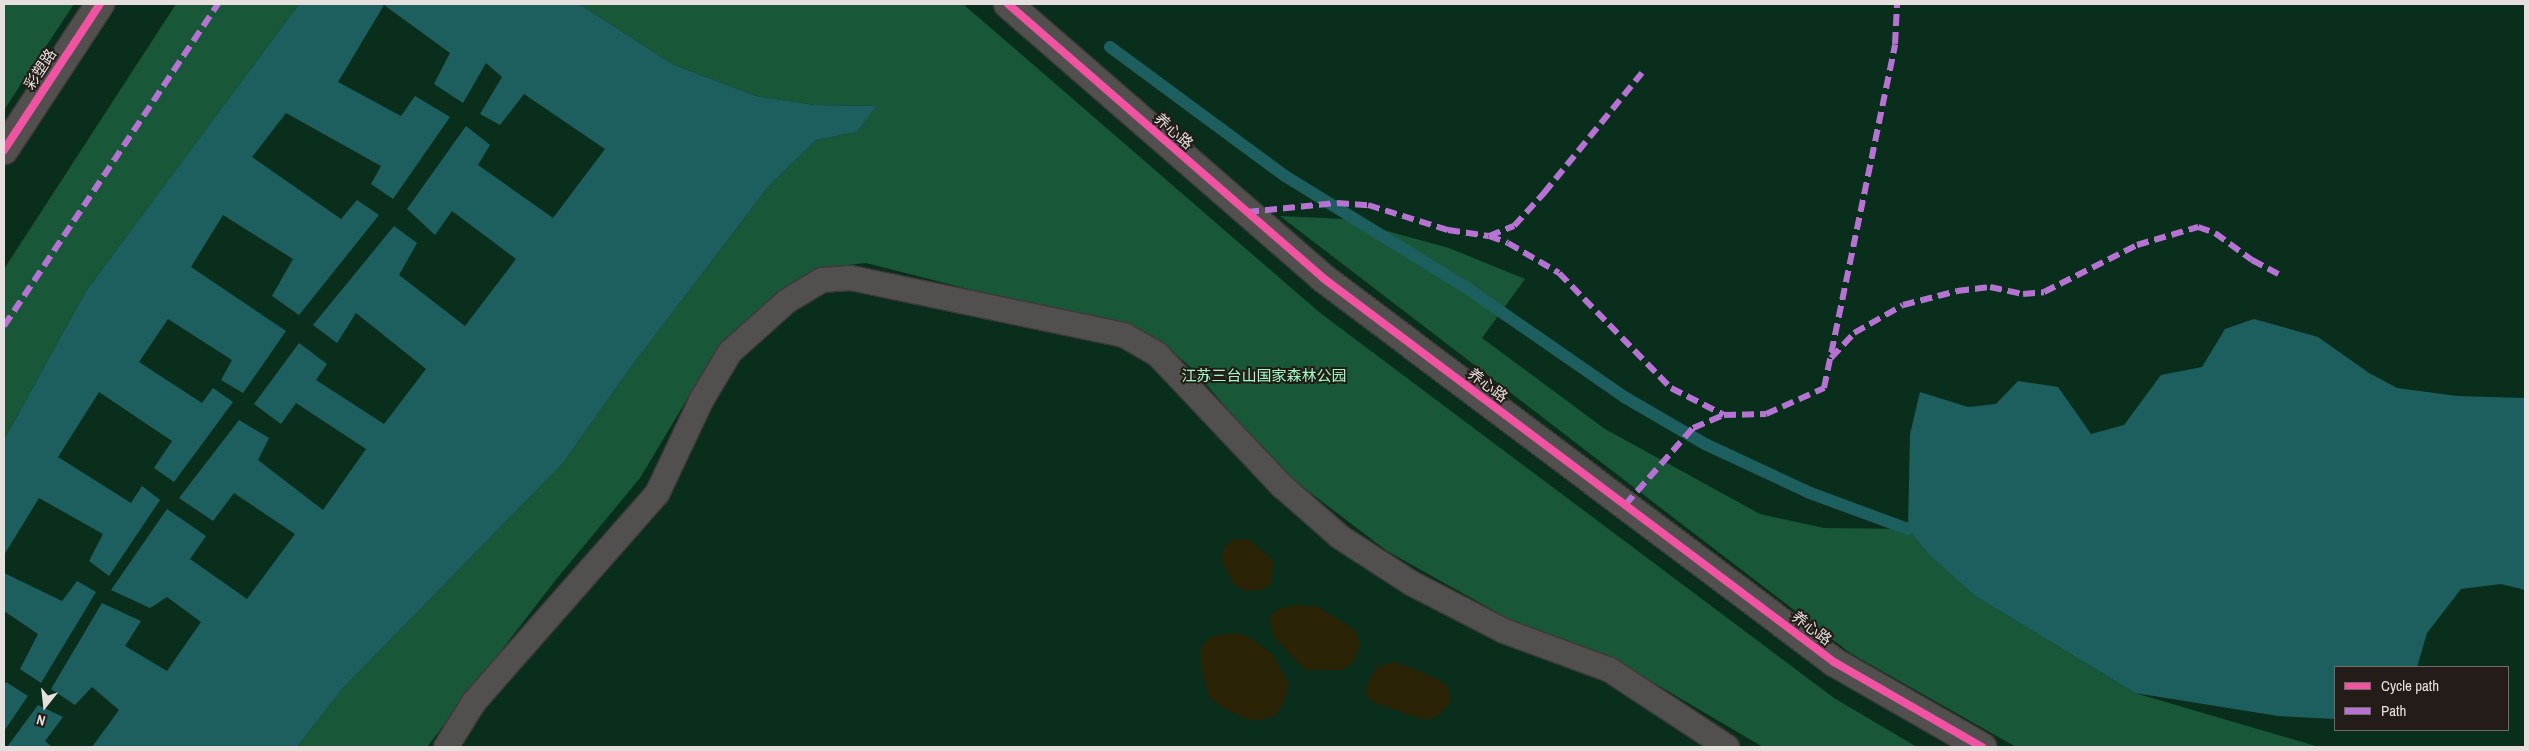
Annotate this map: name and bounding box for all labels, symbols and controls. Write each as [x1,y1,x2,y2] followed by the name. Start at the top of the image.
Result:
[20,45,60,93] street label: 彩塑路
[1151,109,1197,153] street label: 养心路
[1465,364,1511,406] street label: 养心路
[1182,367,1346,385] park label: 江苏三台山国家森林公园
[1789,607,1835,649] street label: 养心路
[2334,666,2509,731] legend
[2381,675,2439,696] text: Cycle path
[20,681,70,731] north arrow
[2381,700,2406,721] text: Path
[34,711,47,730] text: N

